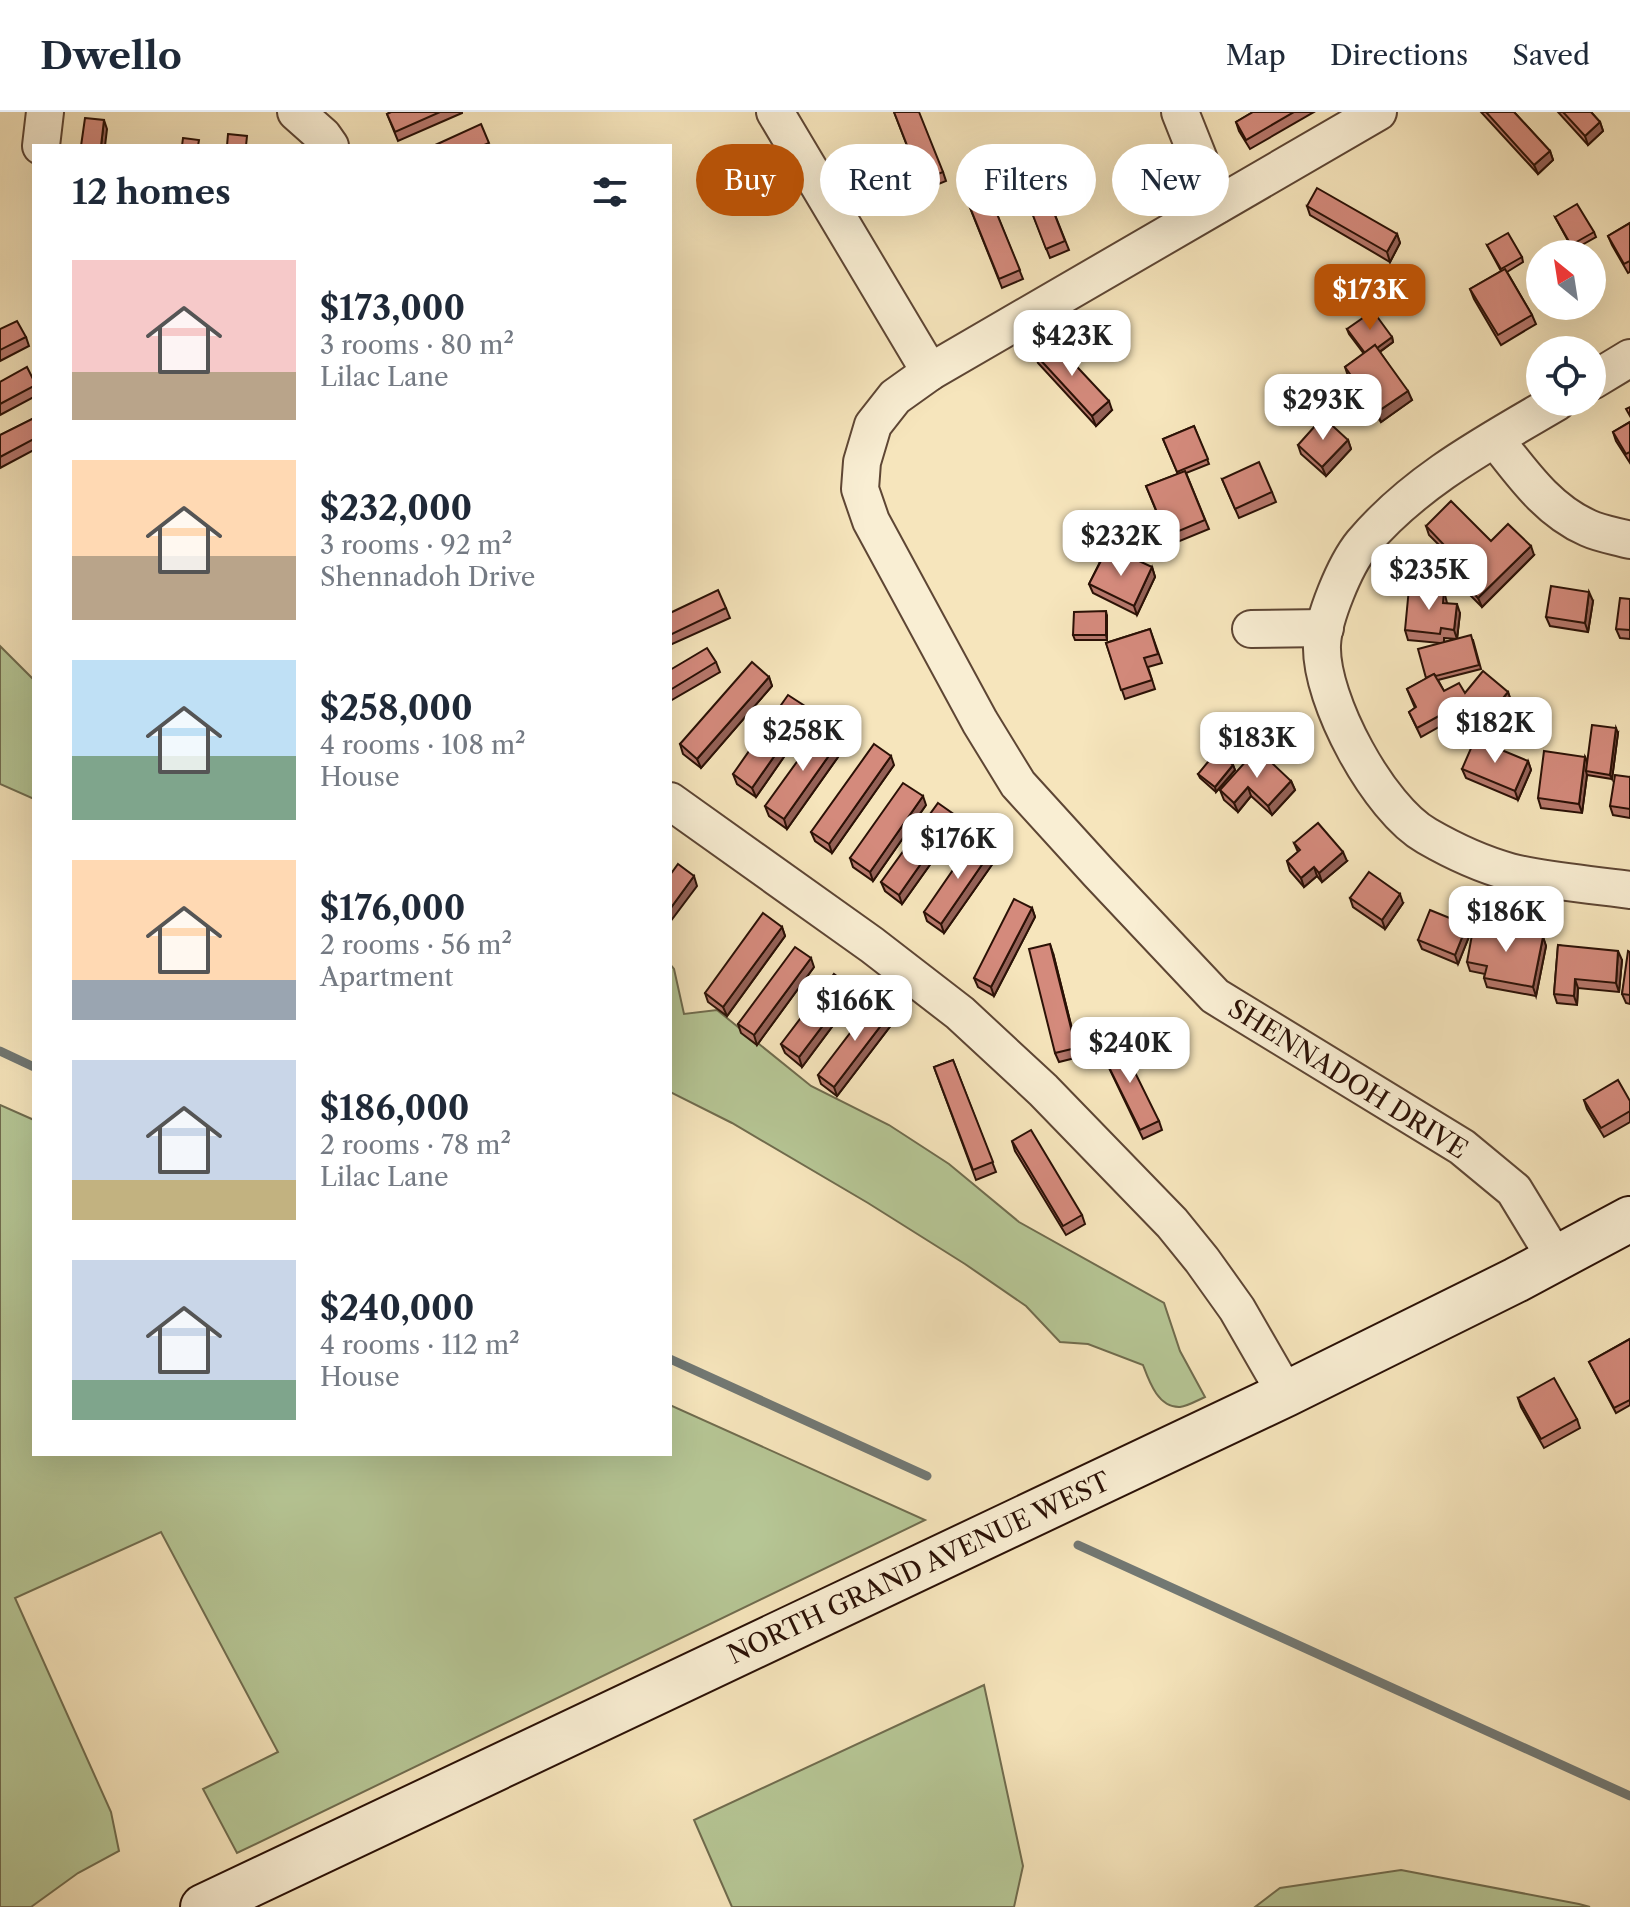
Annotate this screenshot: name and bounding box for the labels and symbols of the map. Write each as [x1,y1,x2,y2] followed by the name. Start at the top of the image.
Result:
[1526,240,1606,320] north arrow
[1314,264,1426,332] pin: $173K
[1016,310,1128,378] pin: $423K
[1267,374,1379,442] pin: $293K
[1065,510,1177,578] pin: $232K
[1373,544,1485,612] pin: $235K
[1439,697,1551,765] pin: $182K
[747,705,859,773] pin: $258K
[1201,712,1313,780] pin: $183K
[902,813,1014,881] pin: $176K
[1450,886,1562,954] pin: $186K
[799,975,911,1043] pin: $166K
[1223,992,1473,1166] street label: SHENNADOH DRIVE
[1074,1017,1186,1085] pin: $240K
[723,1465,1116,1671] street label: NORTH GRAND AVENUE WEST

